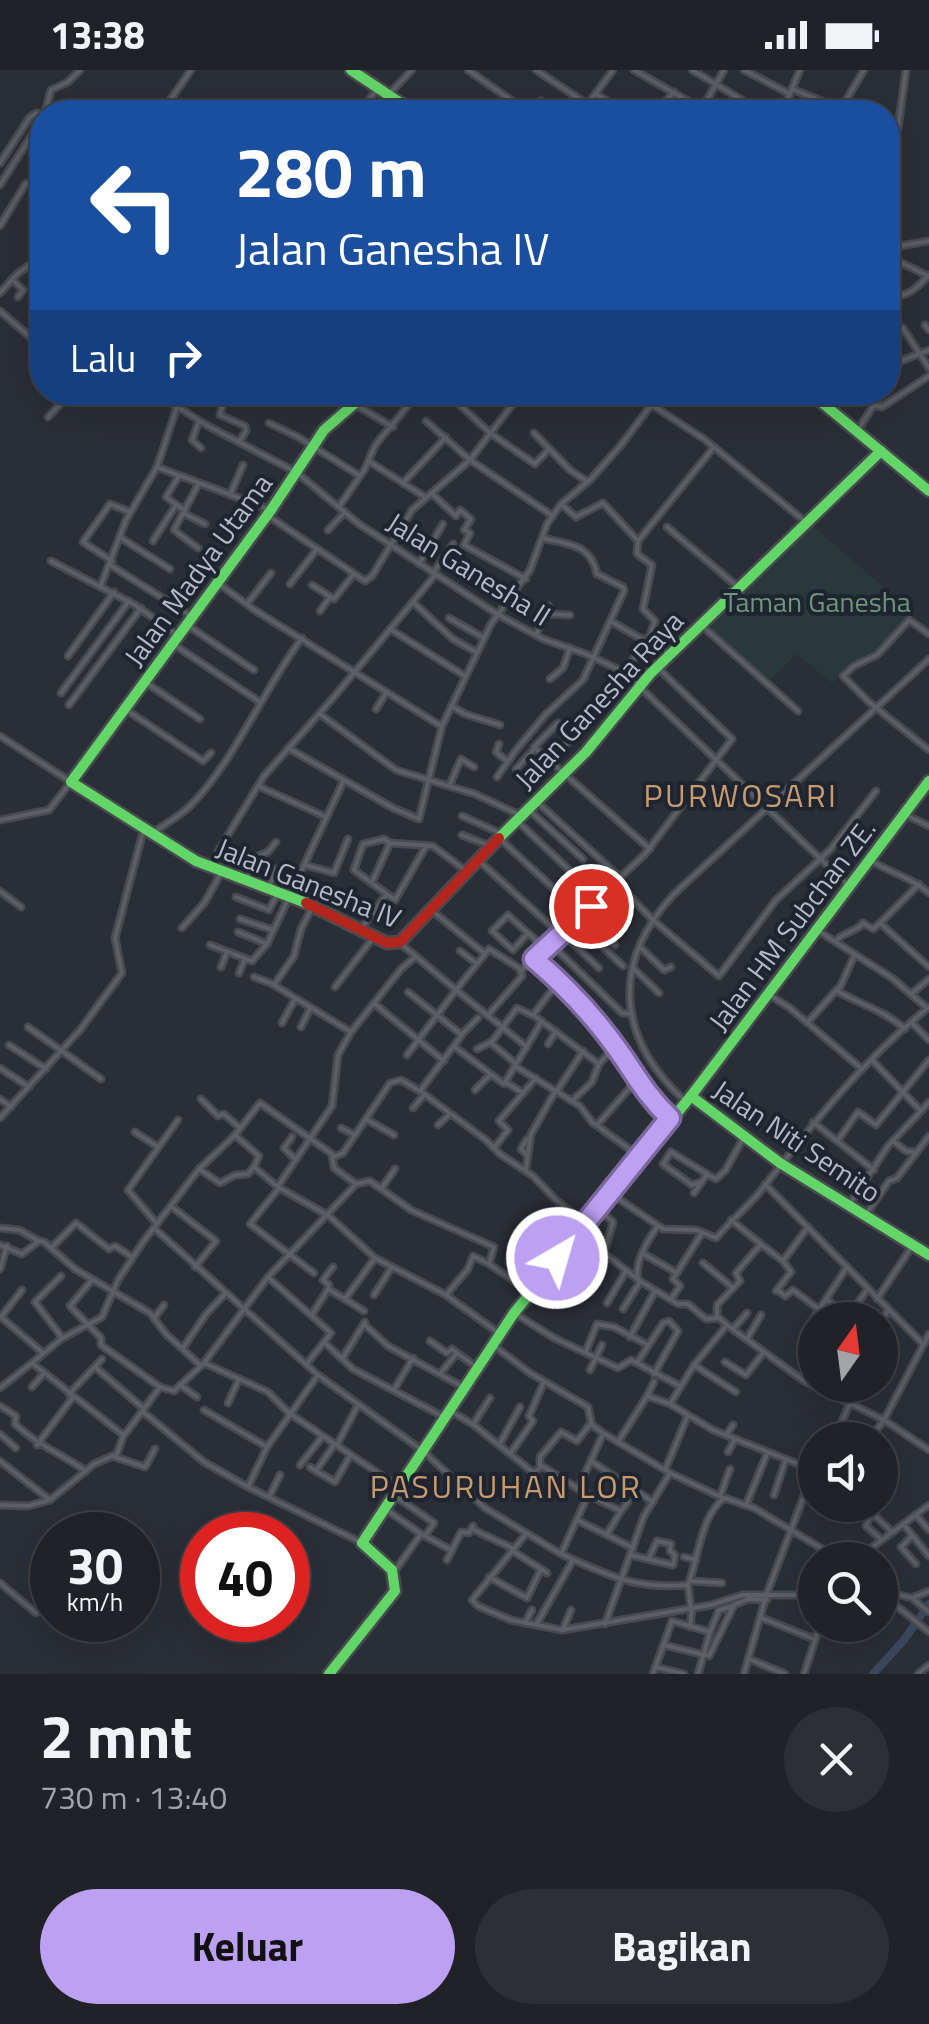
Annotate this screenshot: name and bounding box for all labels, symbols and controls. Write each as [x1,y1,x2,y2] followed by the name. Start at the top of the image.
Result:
[50,6,145,64] text: 13:38
[235,118,427,224] text: 280 m
[70,140,200,270] icon: left
[235,214,550,282] text: Jalan Ganesha IV
[70,329,136,387] text: Lalu
[156,330,211,385] icon: right
[113,464,282,675] street label: Jalan Madya Utama
[379,501,560,636] street label: Jalan Ganesha II
[723,580,911,623] park label: Taman Ganesha
[504,601,693,799] street label: Jalan Ganesha Raya
[644,771,838,819] district label: PURWOSARI
[697,809,886,1040] street label: Jalan HM Subchan ZE.
[210,826,408,939] street label: Jalan Ganesha IV
[549,864,634,949] pin
[564,879,619,934] icon: arrive
[705,1068,890,1213] street label: Jalan Niti Semito
[505,1206,609,1310] position arrow
[798,1302,898,1402] north arrow
[798,1302,898,1642] map controls
[798,1422,898,1522] button: sound
[370,1462,642,1510] district label: PASURUHAN LOR
[180,1512,310,1642] speed limit sign: 40
[67,1527,123,1603] text: 30
[798,1542,898,1642] button: search
[67,1583,123,1621] text: km/h
[40,1690,192,1781] text: 2 mnt
[784,1707,889,1812] button: close
[40,1773,227,1821] text: 730 m · 13:40
[40,1889,455,2004] button: Keluar
[475,1889,889,2004] button: Bagikan

